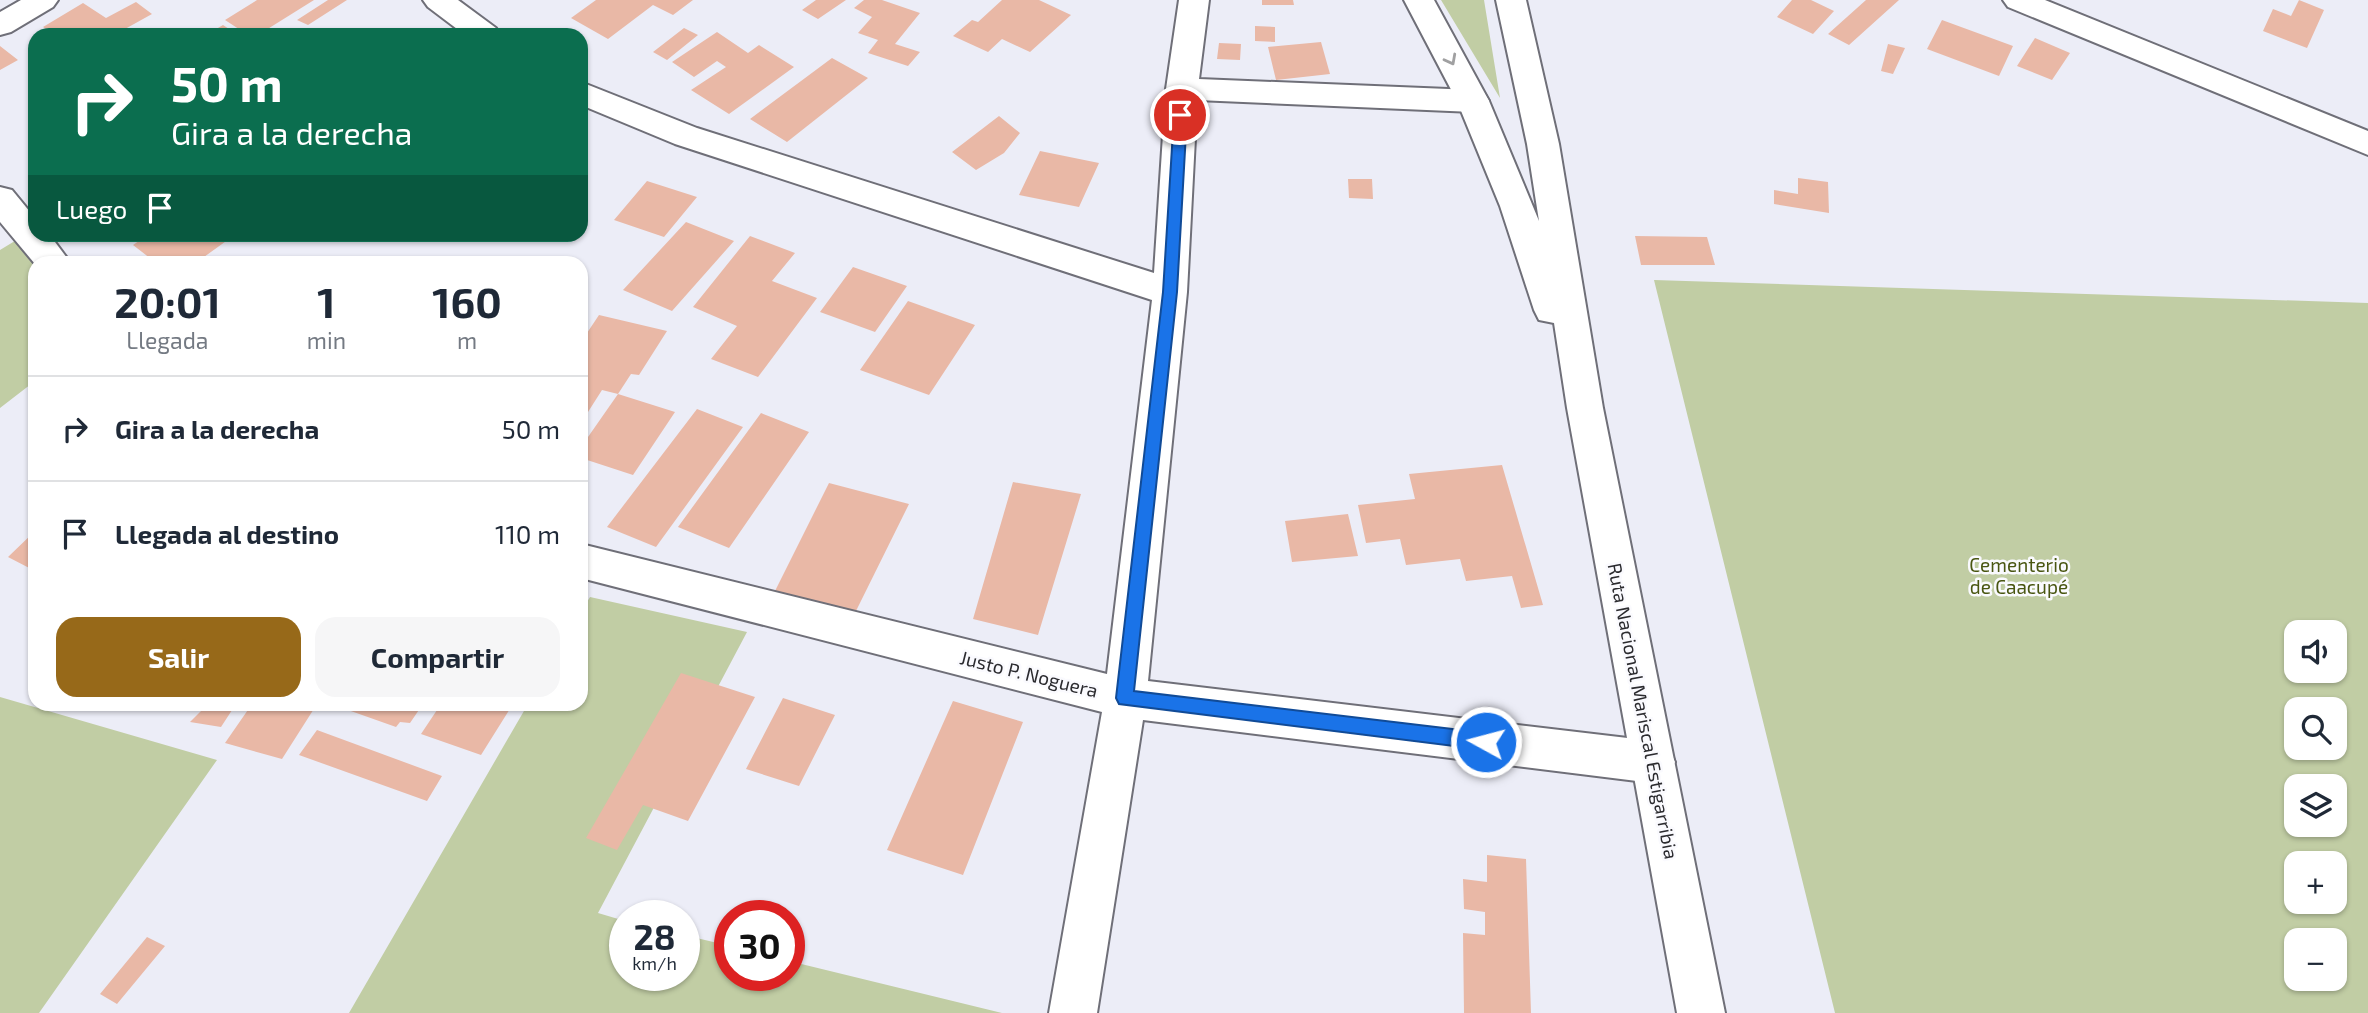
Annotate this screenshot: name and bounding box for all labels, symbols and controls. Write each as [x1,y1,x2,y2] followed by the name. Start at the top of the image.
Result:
[171,53,283,112] text: 50 m
[1443,53,1456,65] one-way arrow
[56,56,147,147] icon: right
[1150,85,1210,145] pin
[1161,96,1199,134] icon: arrive
[171,113,412,151] text: Gira a la derecha
[141,189,179,227] icon: arrive
[56,193,127,224] text: Luego
[114,276,221,326] text: 20:01
[317,276,336,326] text: 1
[432,276,502,326] text: 160
[126,326,208,354] text: Llegada
[307,326,346,354] text: min
[457,326,477,354] text: m
[56,410,94,448] icon: right
[115,413,319,444] text: Gira a la derecha
[502,413,560,444] text: 50 m
[56,515,94,553] icon: arrive
[115,518,339,549] text: Llegada al destino
[495,518,560,549] text: 110 m
[1969,553,2069,598] park label: Cementerio de Caacupé
[1603,561,1684,861] street label: Ruta Nacional Mariscal Estigarribia
[56,617,301,697] button: Salir
[315,617,560,697] button: Compartir
[2284,620,2347,991] map controls
[2284,620,2347,683] button: sound
[958,645,1101,702] street label: Justo P. Noguera
[2284,697,2347,760] button: search
[1449,705,1523,779] position arrow
[2284,774,2347,837] button: layers
[2284,851,2347,914] button: +
[714,900,805,991] speed limit sign: 30
[633,915,676,957] text: 28
[2284,928,2347,991] button: −
[632,952,677,974] text: km/h

